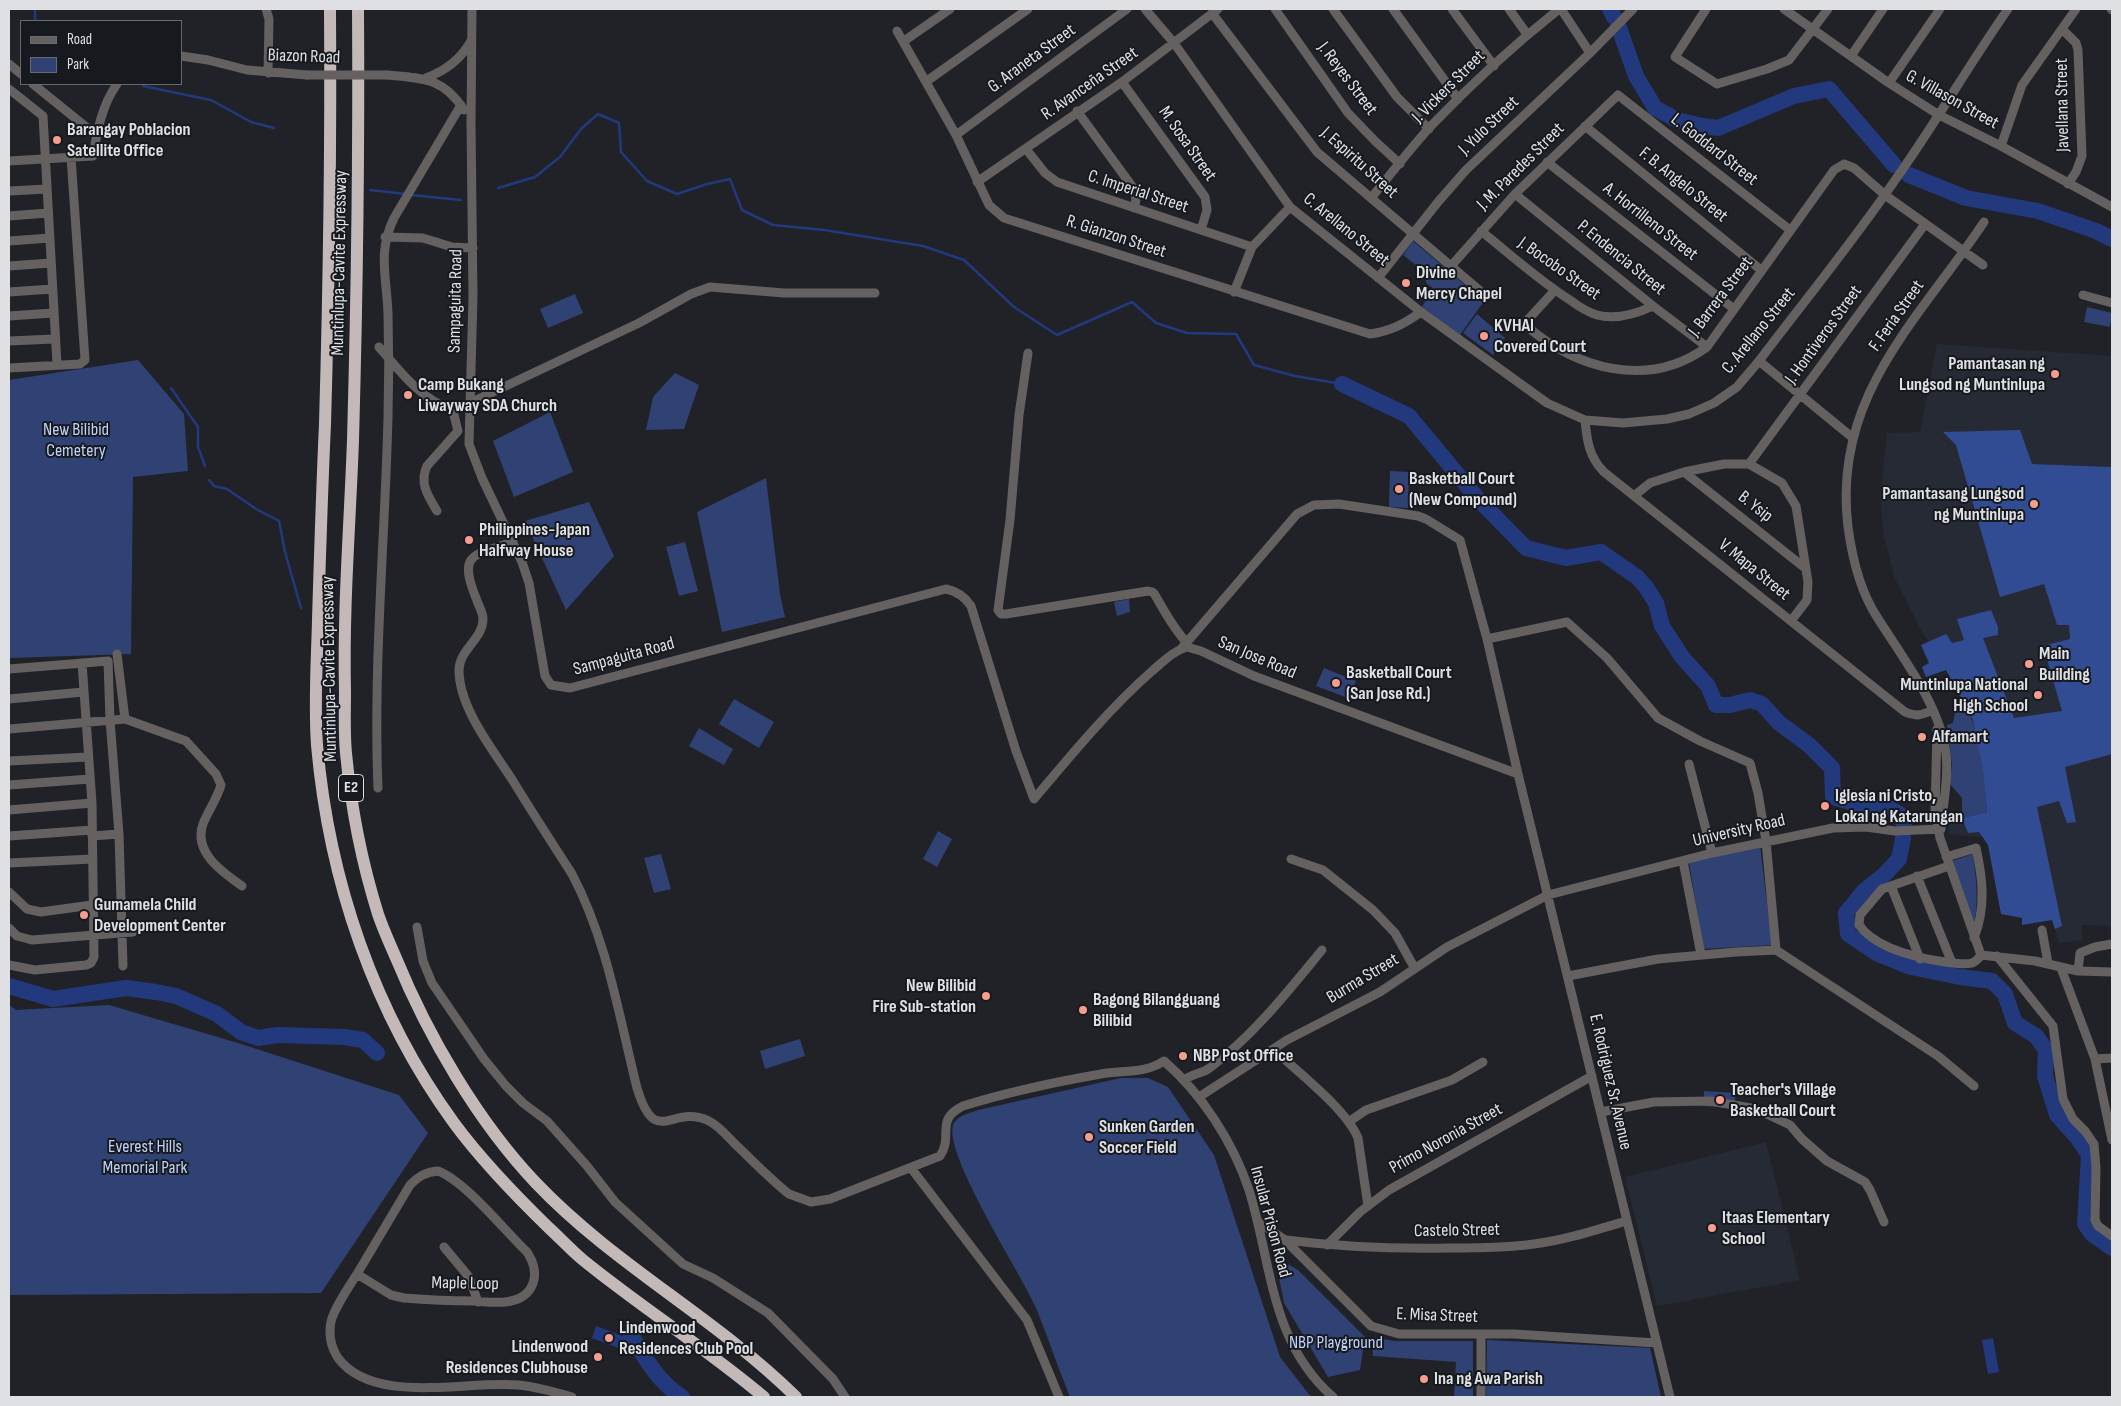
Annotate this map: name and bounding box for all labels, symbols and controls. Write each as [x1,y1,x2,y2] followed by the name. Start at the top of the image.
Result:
[20,20,182,85] legend
[984,20,1080,98] street label: G. Araneta Street
[67,30,92,49] text: Road
[1312,38,1382,120] street label: J. Reyes Street
[1037,43,1143,125] street label: R. Avanceña Street
[267,45,341,69] street label: Biazon Road
[1408,46,1490,128] street label: J. Vickers Street
[67,55,89,74] text: Park
[2051,58,2075,152] street label: Javellana Street
[1902,66,2002,134] street label: G. Villason Street
[1454,92,1524,160] street label: J. Yulo Street
[1153,102,1221,186] street label: M. Sosa Street
[1666,109,1762,191] street label: L. Goddard Street
[67,119,191,162] place label: Barangay Poblacion Satellite Office
[1473,119,1569,215] street label: J. M. Paredes Street
[1316,123,1402,203] street label: J. Espiritu Street
[51,134,63,146] marker: Barangay Poblacion Satellite Office
[1634,143,1732,227] street label: F. B. Angelo Street
[1085,166,1191,218] street label: C. Imperial Street
[328,170,352,356] street label: Muntinlupa-Cavite Expressway
[1598,178,1702,266] street label: A. Horrilleno Street
[1299,189,1393,271] street label: C. Arellano Street
[1063,211,1169,263] street label: R. Gianzon Street
[1573,216,1669,300] street label: P. Endencia Street
[1514,233,1604,305] street label: J. Bocobo Street
[444,249,468,353] street label: Sampaguita Road
[1684,253,1758,341] street label: J. Barrera Street
[1416,262,1502,304] place label: Divine Mercy Chapel
[1865,276,1929,356] street label: F. Feria Street
[1400,277,1412,289] marker: Divine Mercy Chapel
[1781,281,1867,389] street label: J. Hontiveros Street
[1718,284,1800,378] street label: C. Arellano Street
[1494,315,1586,358] place label: KVHAI Covered Court
[1478,330,1490,342] marker: KVHAI Covered Court
[1899,353,2045,396] place label: Pamantasan ng Lungsod ng Muntinlupa
[2049,368,2061,380] marker: Pamantasan ng Lungsod ng Muntinlupa
[418,374,557,416] place label: Camp Bukang Liwayway SDA Church
[402,389,414,401] marker: Camp Bukang Liwayway SDA Church
[43,419,109,462] park label: New Bilibid Cemetery
[1409,468,1517,510] place label: Basketball Court (New Compound)
[1393,483,1405,495] marker: Basketball Court (New Compound)
[1882,483,2024,526] place label: Pamantasang Lungsod ng Muntinlupa
[1733,487,1777,527] street label: B. Ysip
[2028,498,2040,510] marker: Pamantasang Lungsod ng Muntinlupa
[479,519,590,562] place label: Philippines-Japan Halfway House
[463,534,475,546] marker: Philippines-Japan Halfway House
[1714,535,1794,605] street label: V. Mapa Street
[318,576,342,762] street label: Muntinlupa-Cavite Expressway
[1215,632,1299,684] street label: San Jose Road
[571,633,677,681] street label: Sampaguita Road
[2039,643,2090,686] place label: Main Building
[2023,658,2035,670] marker: Main Building
[1346,662,1452,704] place label: Basketball Court (San Jose Rd.)
[1900,674,2028,716] place label: Muntinlupa National High School
[1330,677,1342,689] marker: Basketball Court (San Jose Rd.)
[2032,689,2044,701] marker: Muntinlupa National High School
[1932,726,1988,748] place label: Alfamart
[1916,731,1928,743] marker: Alfamart
[338,774,364,801] road number: E2
[1835,785,1963,828] place label: Iglesia ni Cristo, Lokal ng Katarungan
[1819,800,1831,812] marker: Iglesia ni Cristo, Lokal ng Katarungan
[1691,810,1787,852] street label: University Road
[94,894,226,936] place label: Gumamela Child Development Center
[78,909,90,921] marker: Gumamela Child Development Center
[1323,949,1403,1009] street label: Burma Street
[873,975,976,1018] place label: New Bilibid Fire Sub-station
[1093,989,1220,1032] place label: Bagong Bilangguang Bilibid
[980,990,992,1002] marker: New Bilibid Fire Sub-station
[1077,1004,1089,1016] marker: Bagong Bilangguang Bilibid
[1584,1012,1636,1152] street label: E. Rodriguez Sr. Avenue
[1193,1045,1294,1067] place label: NBP Post Office
[1177,1050,1189,1062] marker: NBP Post Office
[1730,1079,1836,1122] place label: Teacher's Village Basketball Court
[1714,1094,1726,1106] marker: Teacher's Village Basketball Court
[1386,1099,1506,1179] street label: Primo Noronia Street
[1099,1116,1194,1158] place label: Sunken Garden Soccer Field
[1083,1131,1095,1143] marker: Sunken Garden Soccer Field
[103,1136,187,1178] park label: Everest Hills Memorial Park
[1245,1164,1295,1280] street label: Insular Prison Road
[1722,1207,1830,1250] place label: Itaas Elementary School
[1414,1219,1500,1243] street label: Castelo Street
[1706,1222,1718,1234] marker: Itaas Elementary School
[431,1273,499,1295] street label: Maple Loop
[1396,1304,1478,1328] street label: E. Misa Street
[619,1317,753,1360] place label: Lindenwood Residences Club Pool
[603,1332,615,1344] marker: Lindenwood Residences Club Pool
[1289,1332,1383,1354] park label: NBP Playground
[446,1336,588,1378] place label: Lindenwood Residences Clubhouse
[592,1351,604,1363] marker: Lindenwood Residences Clubhouse
[1434,1368,1543,1390] place label: Ina ng Awa Parish
[1418,1373,1430,1385] marker: Ina ng Awa Parish

